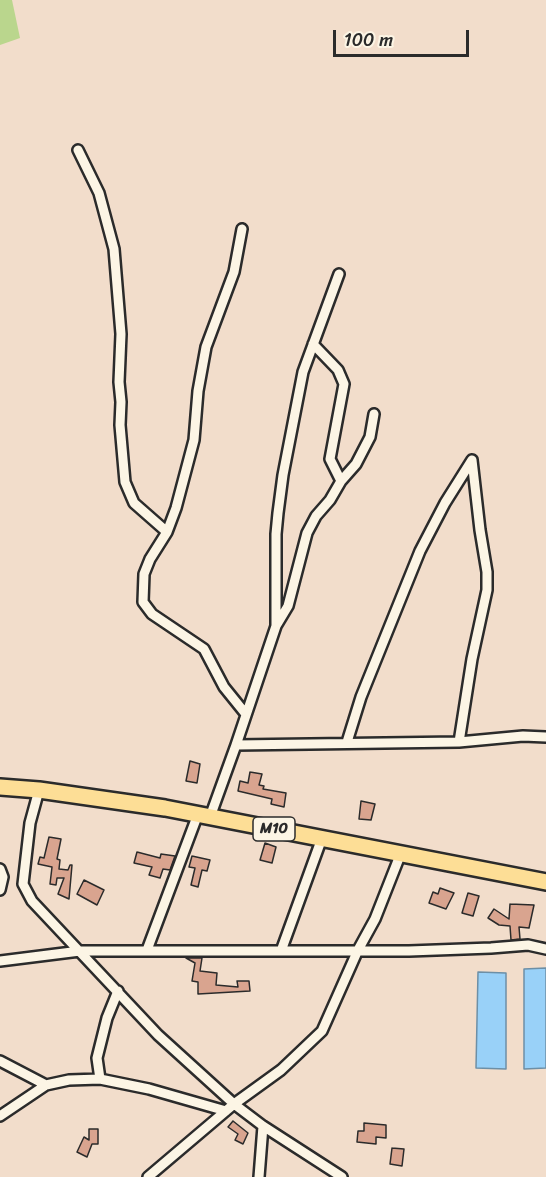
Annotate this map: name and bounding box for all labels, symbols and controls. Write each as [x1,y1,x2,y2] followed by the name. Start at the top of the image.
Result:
[336,18,472,56] scale bar
[344,24,393,56] text: 100 m
[253,817,295,841] road number: M10

